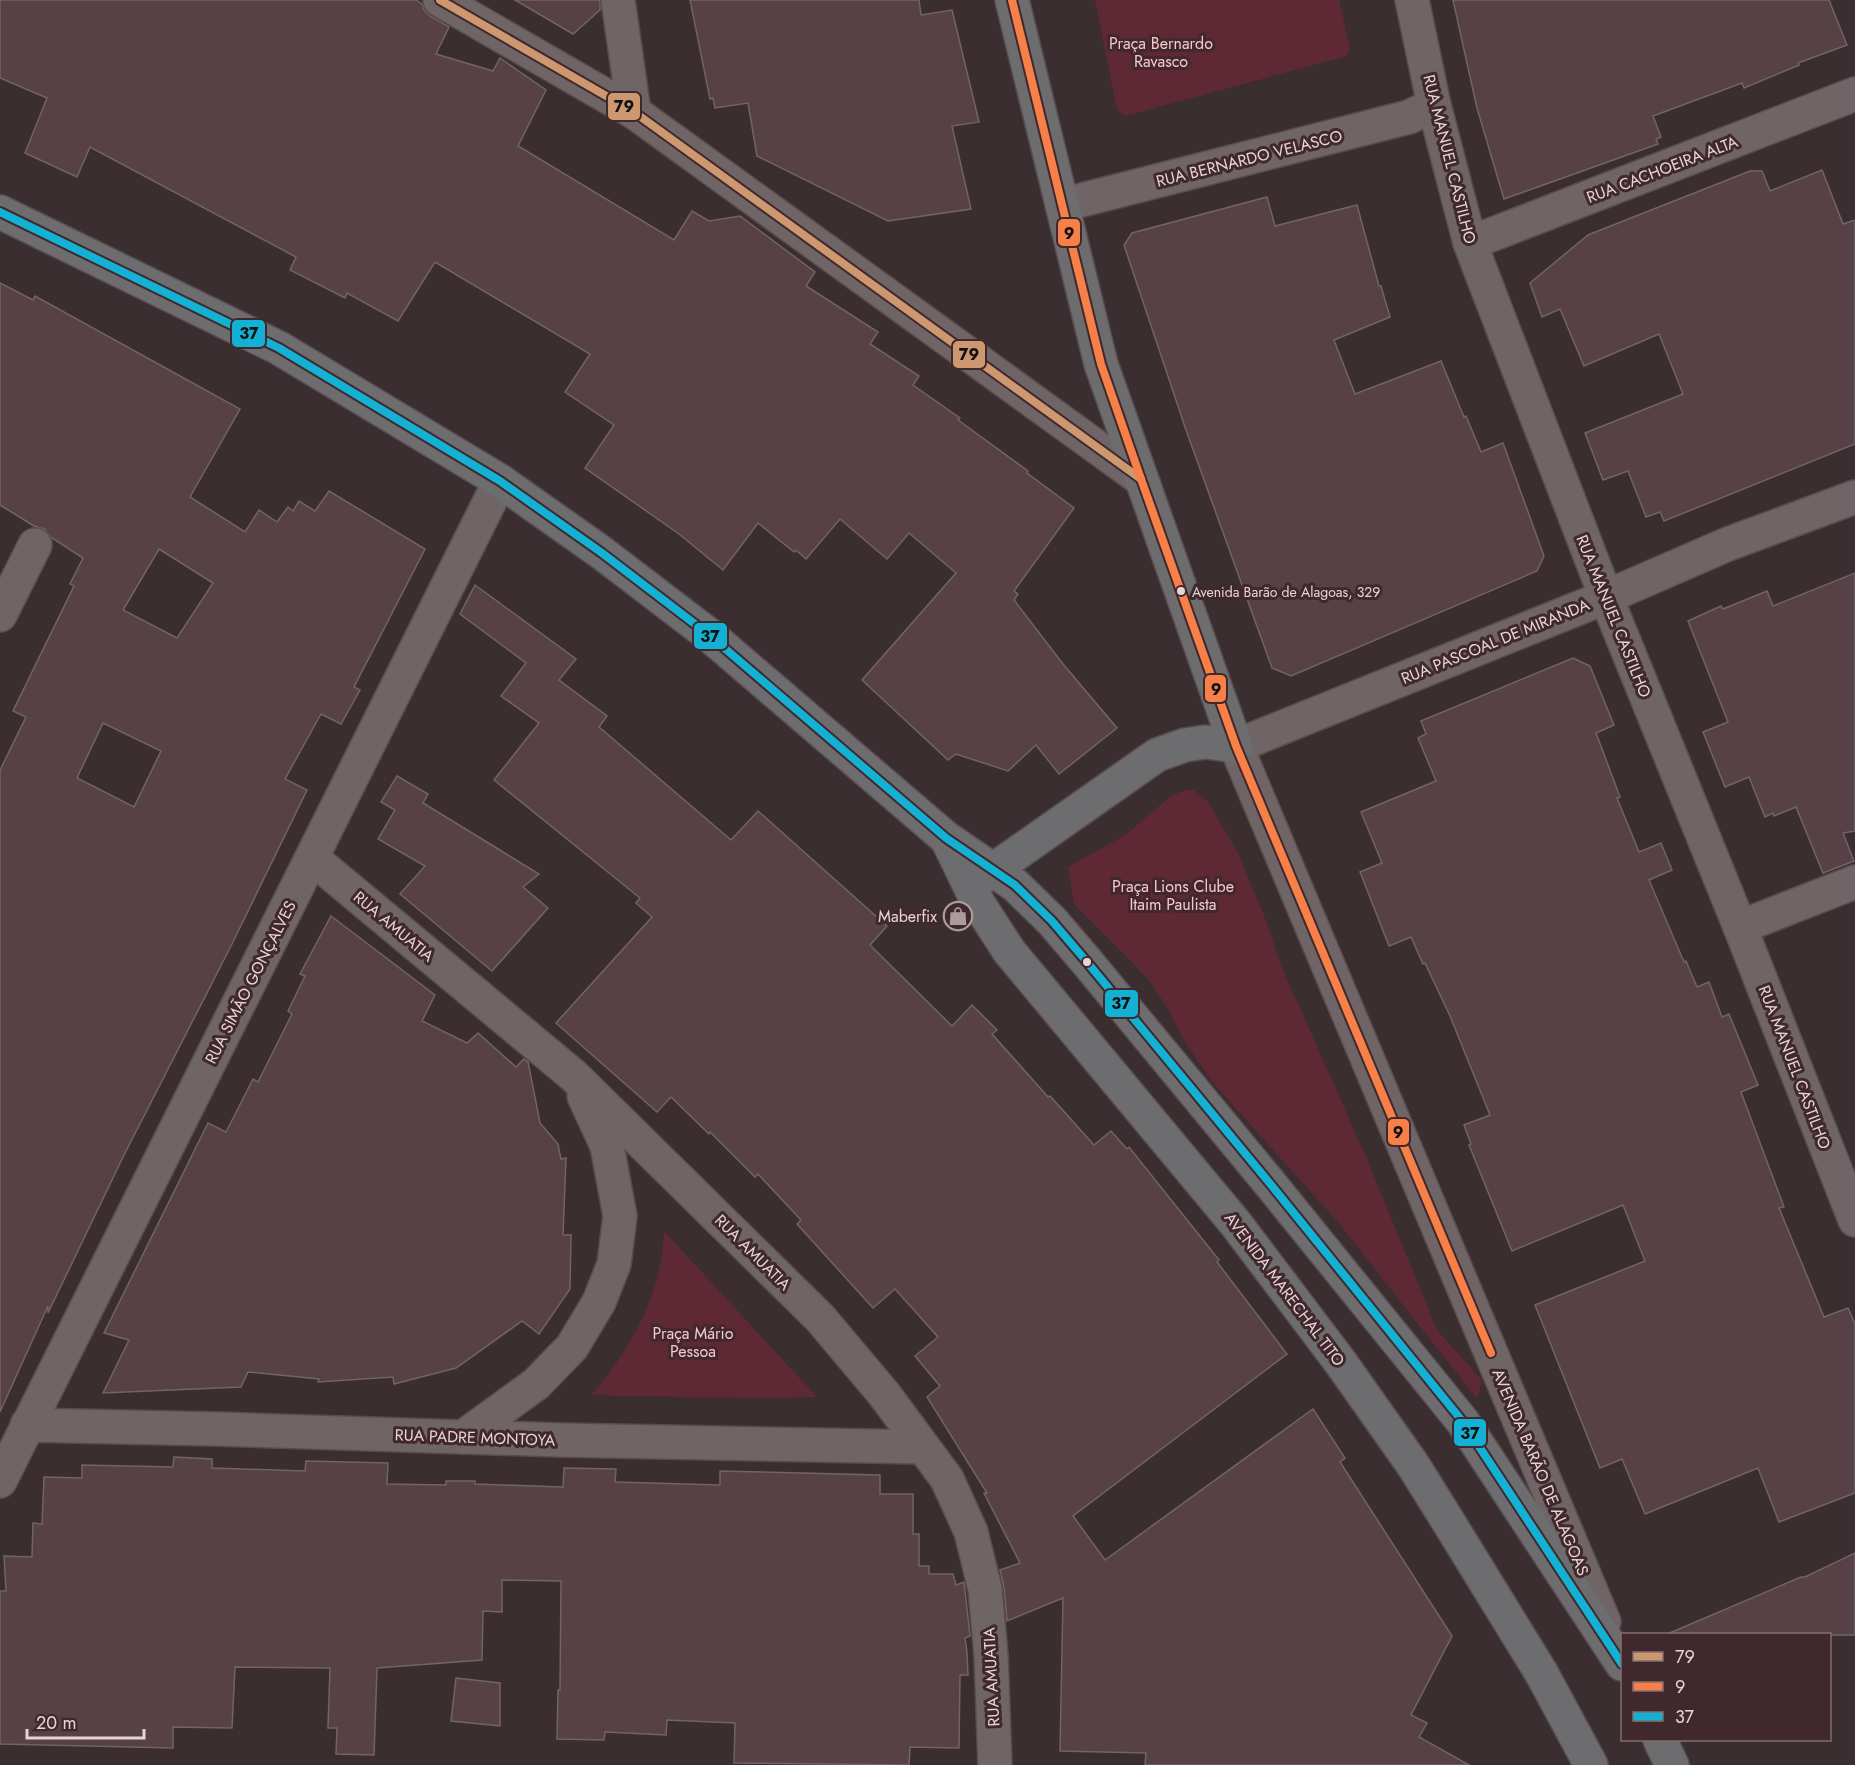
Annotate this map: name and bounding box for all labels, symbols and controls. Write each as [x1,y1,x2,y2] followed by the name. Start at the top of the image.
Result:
[1109,32,1213,73] park label: Praça Bernardo Ravasco
[1417,72,1482,246] street label: RUA MANUEL CASTILHO
[607,92,641,121] line badge: 79
[614,95,634,118] text: 79
[1154,124,1345,193] street label: RUA BERNARDO VELASCO
[1583,130,1742,209] street label: RUA CACHOEIRA ALTA
[1057,218,1081,247] line badge: 9
[1064,222,1074,245] text: 9
[231,319,266,348] line badge: 37
[239,322,259,345] text: 37
[952,340,986,369] line badge: 79
[959,343,979,366] text: 79
[1570,531,1657,701] street label: RUA MANUEL CASTILHO
[1192,582,1380,602] place label: Avenida Barão de Alagoas, 329
[1175,585,1187,597] marker: Avenida Barão de Alagoas, 329
[1398,593,1593,690] street label: RUA PASCOAL DE MIRANDA
[693,622,728,650] line badge: 37
[700,625,720,648] text: 37
[1204,674,1227,703] line badge: 9
[1211,678,1221,701] text: 9
[1112,875,1234,916] park label: Praça Lions Clube Itaim Paulista
[348,886,439,967] street label: RUA AMUATIA
[199,897,302,1068] street label: RUA SIMÃO GONÇALVES
[942,900,974,932] shop icon: Maberfix
[878,905,937,928] place label: Maberfix
[1081,956,1093,968] unlabelled marker
[1753,982,1836,1152] street label: RUA MANUEL CASTILHO
[1104,989,1139,1018] line badge: 37
[1111,992,1131,1015] text: 37
[1387,1118,1410,1146] line badge: 9
[1393,1121,1403,1144] text: 9
[1219,1208,1350,1371] street label: AVENIDA MARECHAL TITO
[709,1209,796,1296] street label: RUA AMUATIA
[653,1322,734,1363] park label: Praça Mário Pessoa
[1486,1365,1595,1579] street label: AVENIDA BARÃO DE ALAGOAS
[1453,1418,1487,1447] line badge: 37
[1460,1422,1480,1445] text: 37
[394,1423,556,1452] street label: RUA PADRE MONTOYA
[977,1626,1006,1727] street label: RUA AMUATIA
[1621,1633,1831,1741] legend
[1675,1644,1695,1670] text: 79
[1675,1674,1685,1700] text: 9
[27,1702,144,1740] scale bar
[1675,1704,1695,1730] text: 37
[36,1710,76,1736] text: 20 m

